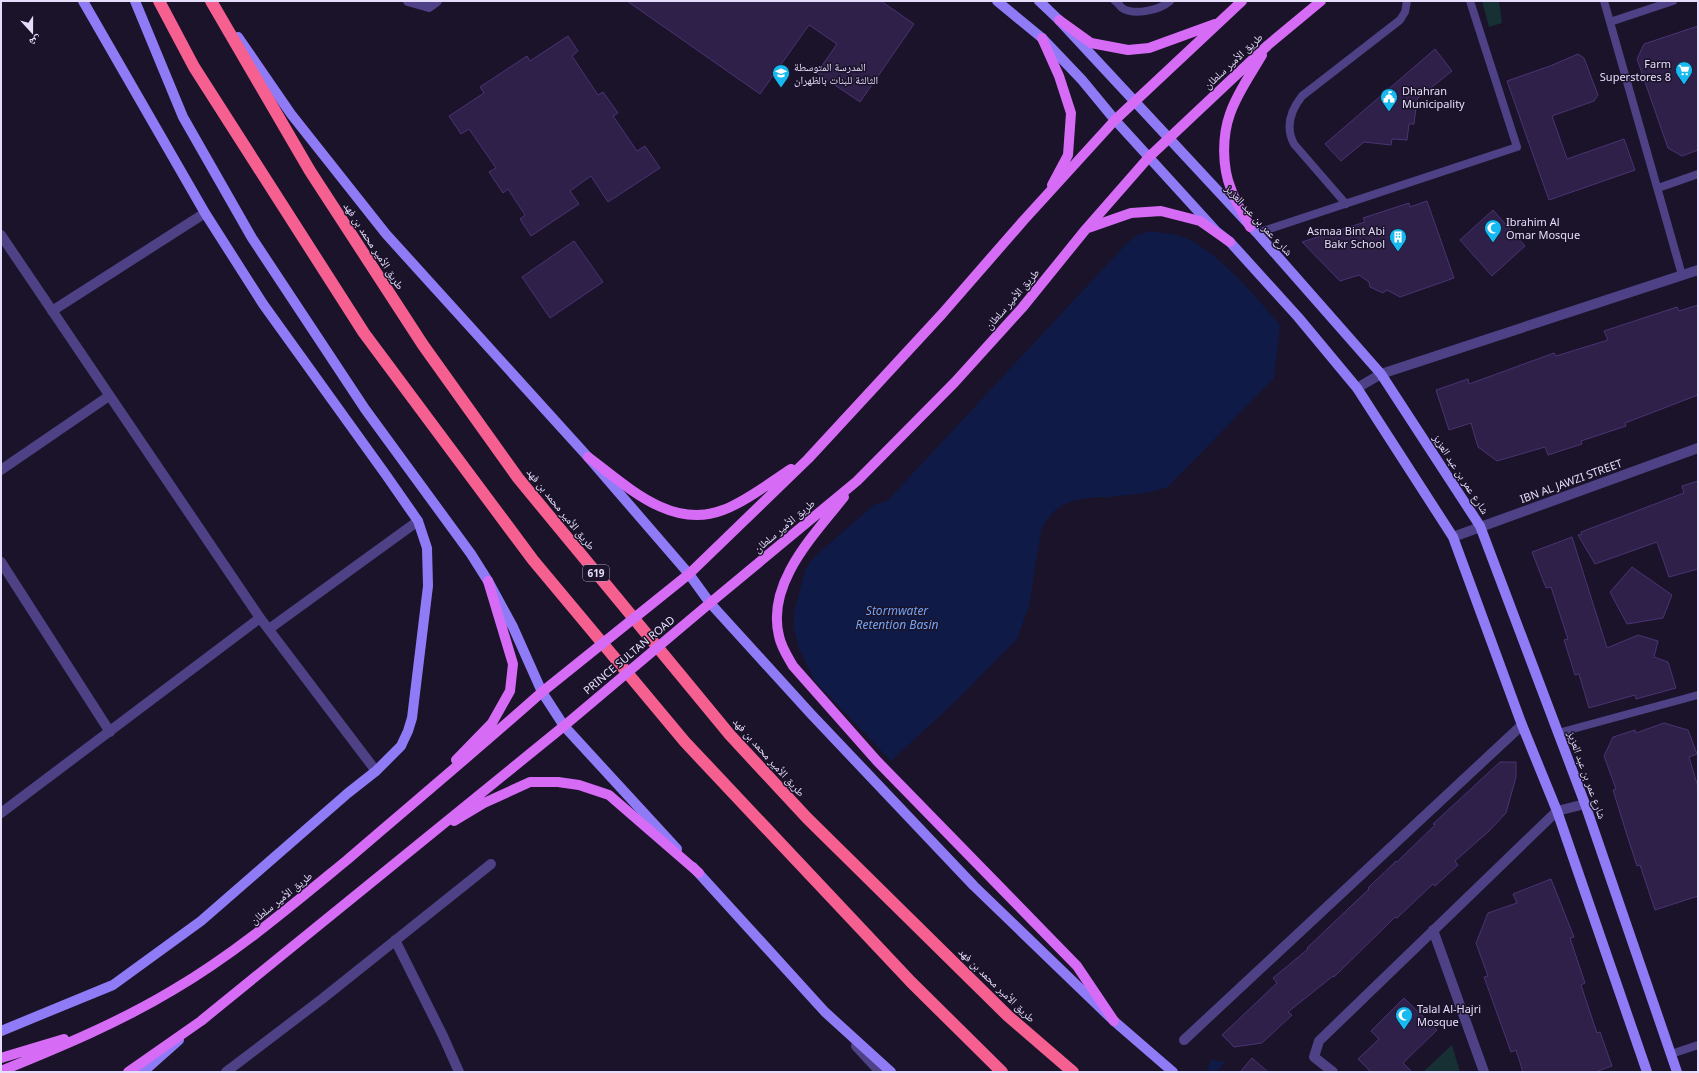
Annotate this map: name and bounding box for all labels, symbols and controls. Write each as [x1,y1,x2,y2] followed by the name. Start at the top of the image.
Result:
[12,12,52,52] north arrow
[1200,29,1266,92] street label: طريق الأمير سلطان
[27,32,44,51] text: ش
[1600,56,1671,84] place label: Farm Superstores 8
[794,59,878,87] place label: المدرسة المتوسطة الثالثة للبنات بالظهران
[1674,60,1694,85] supermarket icon: Farm Superstores 8
[771,63,791,88] school or university icon: المدرسة المتوسطة الثالثة للبنات بالظهران
[1402,83,1465,111] place label: Dhahran Municipality
[1379,87,1399,112] public building icon: Dhahran Municipality
[1222,180,1296,259] street label: شارع عمر بن عبد العزيز
[341,199,408,292] street label: طريق الأمير محمد بن فهد
[1506,214,1580,242] place label: Ibrahim Al Omar Mosque
[1483,218,1503,243] mosque icon: Ibrahim Al Omar Mosque
[1307,223,1385,251] place label: Asmaa Bint Abi Bakr School
[1388,227,1408,252] building icon: Asmaa Bint Abi Bakr School
[981,265,1042,332] street label: طريق الأمير سلطان
[1429,430,1493,517] street label: شارع عمر بن عبد العزيز
[1518,455,1624,506] street label: IBN AL JAWZI STREET
[524,465,599,553] street label: طريق الأمير محمد بن فهد
[750,495,818,556] street label: طريق الأمير سلطان
[583,565,609,581] road number: 619
[856,602,939,633] water label: Stormwater Retention Basin
[580,612,678,697] street label: PRINCE SULTAN ROAD
[730,714,809,799] street label: طريق الأمير محمد بن فهد
[1564,728,1610,821] street label: شارع عمر بن عبد العزيز
[246,868,315,927] street label: طريق الأمير سلطان
[956,944,1039,1025] street label: طريق الأمير محمد بن فهد
[1417,1001,1481,1029] place label: Talal Al-Hajri Mosque
[1394,1005,1414,1030] mosque icon: Talal Al-Hajri Mosque

